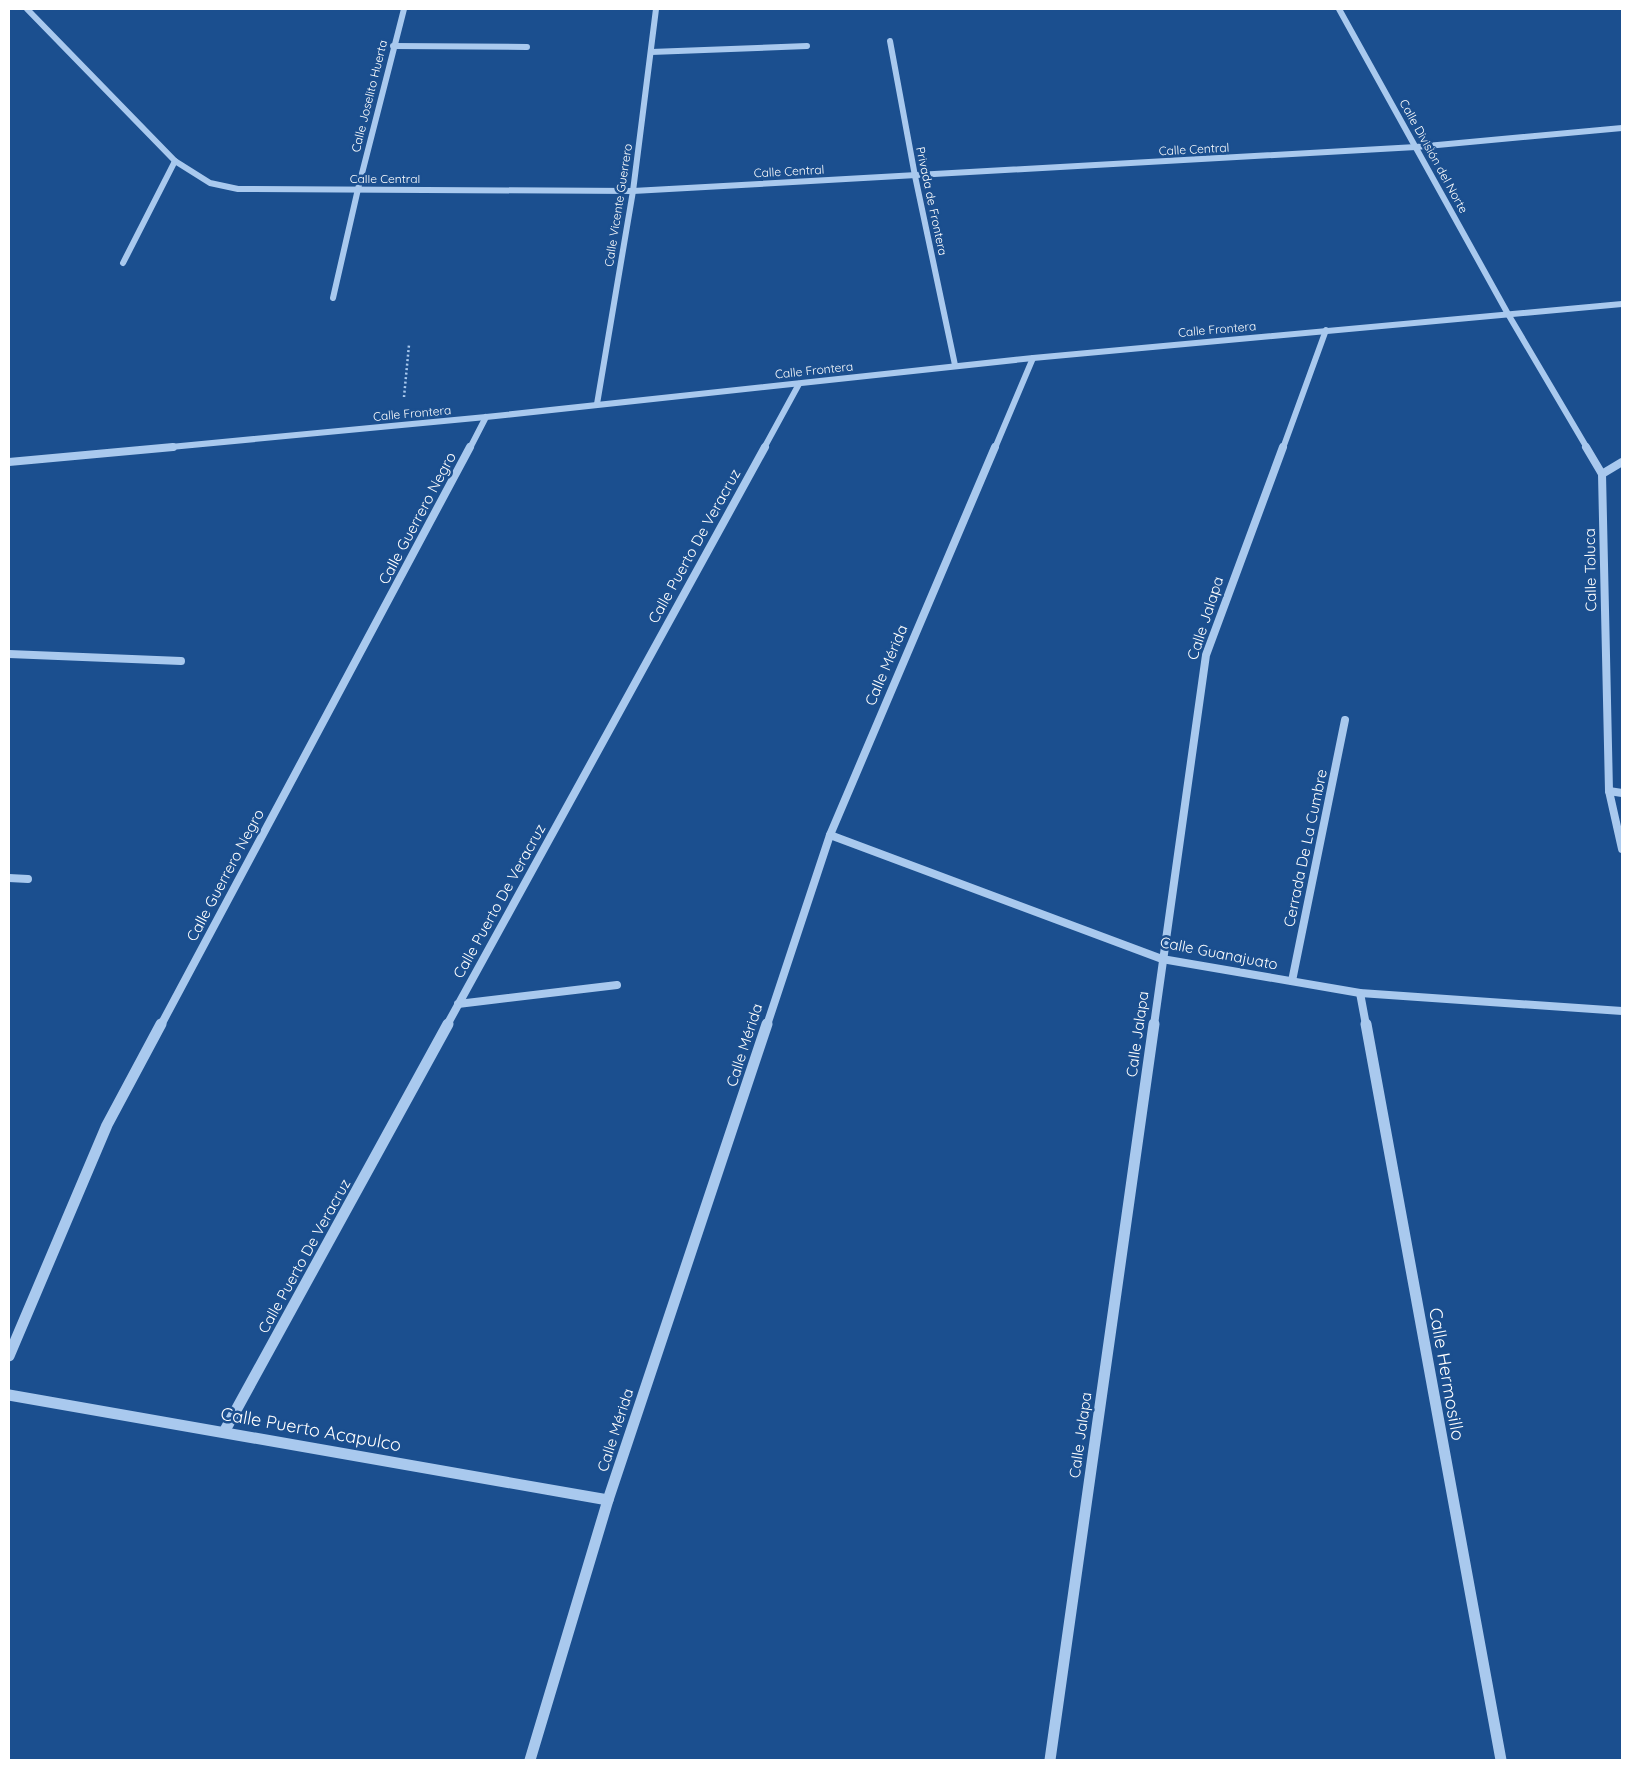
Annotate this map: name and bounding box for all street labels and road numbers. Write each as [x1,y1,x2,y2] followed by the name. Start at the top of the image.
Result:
[348,38,390,154] street label: Calle Joselito Huerta
[1396,96,1472,216] street label: Calle División del Norte
[1158,140,1230,158] street label: Calle Central
[601,142,635,268] street label: Calle Vicente Guerrero
[913,145,951,257] street label: Privada de Frontera
[753,162,825,180] street label: Calle Central
[350,171,420,186] street label: Calle Central
[1177,318,1257,340] street label: Calle Frontera
[774,358,854,382] street label: Calle Frontera
[372,402,452,424] street label: Calle Frontera
[374,449,460,587] street label: Calle Guerrero Negro
[644,465,744,627] street label: Calle Puerto De Veracruz
[1580,528,1600,612] street label: Calle Toluca
[1183,574,1227,662] street label: Calle Jalapa
[860,622,912,708] street label: Calle Mérida
[1279,767,1331,929] street label: Cerrada De La Cumbre
[182,806,268,944] street label: Calle Guerrero Negro
[449,820,549,982] street label: Calle Puerto De Veracruz
[1158,932,1280,974] street label: Calle Guanajuato
[1122,990,1152,1078] street label: Calle Jalapa
[722,1001,766,1089] street label: Calle Mérida
[254,1175,354,1337] street label: Calle Puerto De Veracruz
[1424,1306,1470,1442] street label: Calle Hermosillo
[593,1386,637,1474] street label: Calle Mérida
[1065,1391,1095,1479] street label: Calle Jalapa
[219,1402,403,1456] street label: Calle Puerto Acapulco

